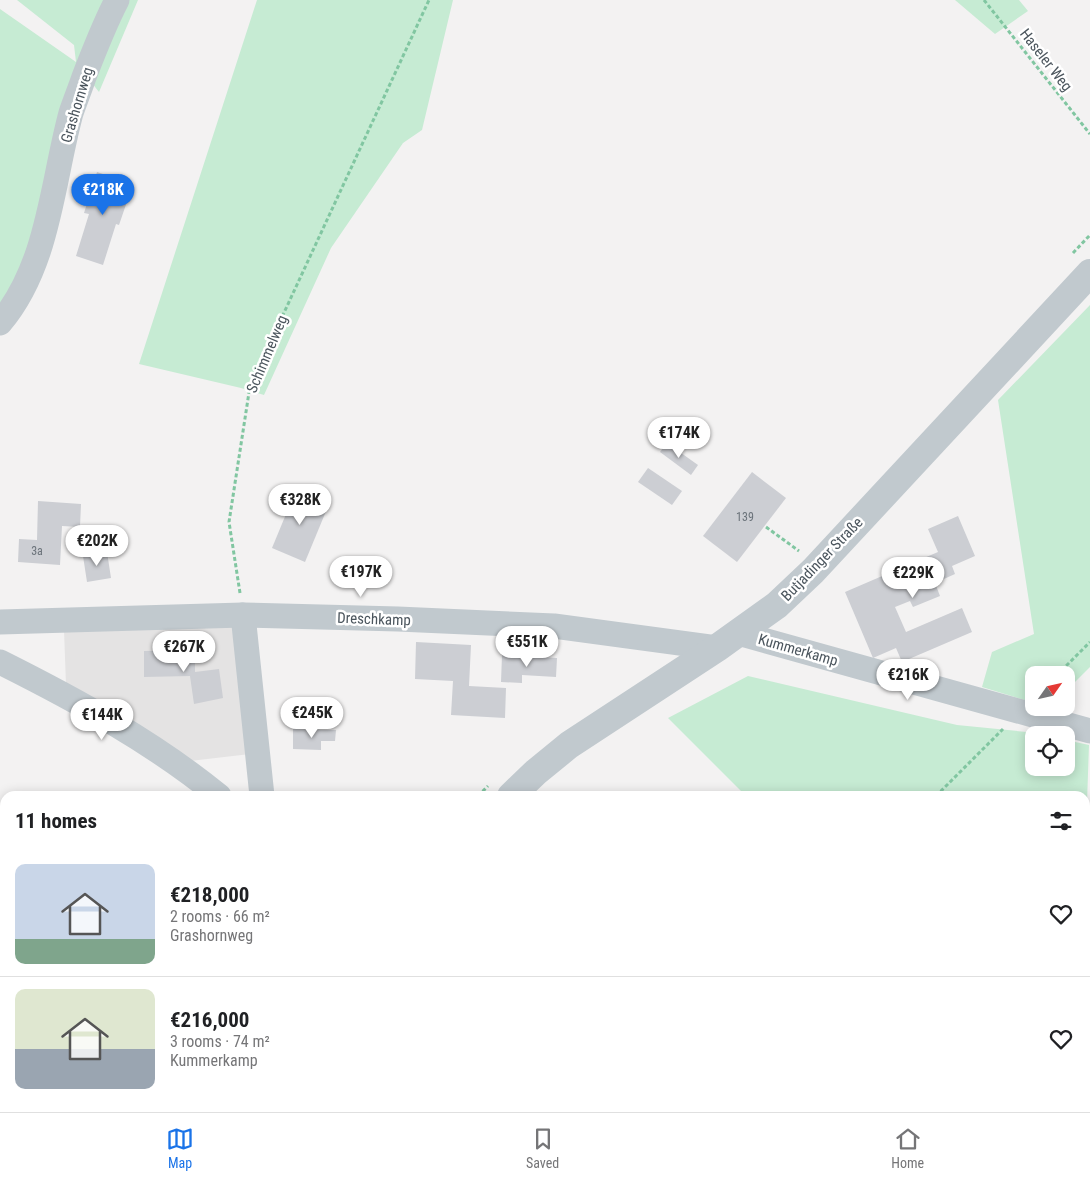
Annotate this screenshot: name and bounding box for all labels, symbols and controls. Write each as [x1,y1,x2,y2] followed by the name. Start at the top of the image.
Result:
[1016,25,1076,95] street label: Haseler Weg
[57,65,97,145] street label: Grashornweg
[68,174,138,216] pin: €218K
[82,180,124,199] text: €218K
[243,312,291,396] street label: Schimmelweg
[644,416,714,459] pin: €174K
[658,423,700,442] text: €174K
[265,484,335,526] pin: €328K
[279,490,321,509] text: €328K
[736,510,754,524] house number: 139
[777,513,867,605] street label: Butjadinger Straße
[62,524,132,567] pin: €202K
[76,531,118,550] text: €202K
[31,544,43,558] house number: 3a
[326,556,396,598] pin: €197K
[878,556,948,599] pin: €229K
[340,562,382,581] text: €197K
[892,563,934,582] text: €229K
[337,609,411,629] street label: Dreschkamp
[492,626,562,668] pin: €551K
[149,630,219,673] pin: €267K
[756,630,840,670] street label: Kummerkamp
[506,632,548,651] text: €551K
[163,637,205,656] text: €267K
[873,658,943,701] pin: €216K
[887,665,929,684] text: €216K
[1025,666,1075,716] north arrow
[1025,666,1075,776] map controls
[277,696,347,739] pin: €245K
[67,698,137,741] pin: €144K
[291,703,333,722] text: €245K
[81,705,123,724] text: €144K
[1025,726,1075,776] button: locate
[1047,807,1075,835] icon: filters
[15,809,97,833] text: 11 homes
[170,883,249,907] text: €218,000
[55,884,115,944] icon: home
[1047,900,1075,928] icon: heart
[170,907,270,926] text: 2 rooms · 66 m²
[170,926,253,945] text: Grashornweg
[170,1008,249,1032] text: €216,000
[55,1009,115,1069] icon: home
[1047,1025,1075,1053] icon: heart
[170,1032,270,1051] text: 3 rooms · 74 m²
[170,1051,258,1070] text: Kummerkamp
[166,1125,194,1171] tab: Map
[526,1125,559,1171] tab: Saved
[891,1125,924,1171] tab: Home

